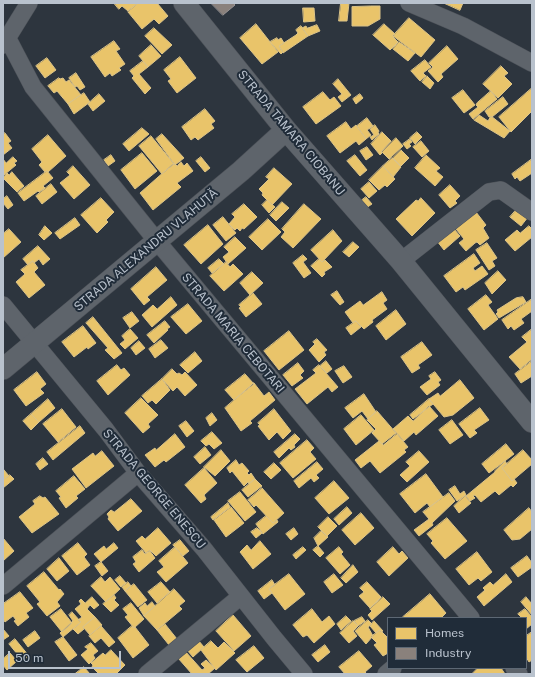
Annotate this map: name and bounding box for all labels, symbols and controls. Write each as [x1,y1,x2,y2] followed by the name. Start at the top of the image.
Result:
[234,68,348,198] street label: STRADA TAMARA CIOBANU
[71,186,221,314] street label: STRADA АLEXANDRU VLAHUȚĂ
[179,270,287,396] street label: STRADA MARIA CEBOTARI
[100,426,208,552] street label: STRADA GEORGE ENESCU
[387,617,527,669] legend
[425,626,464,640] text: Homes
[10,643,123,669] scale bar
[425,646,471,660] text: Industry
[15,651,43,665] text: 50 m

